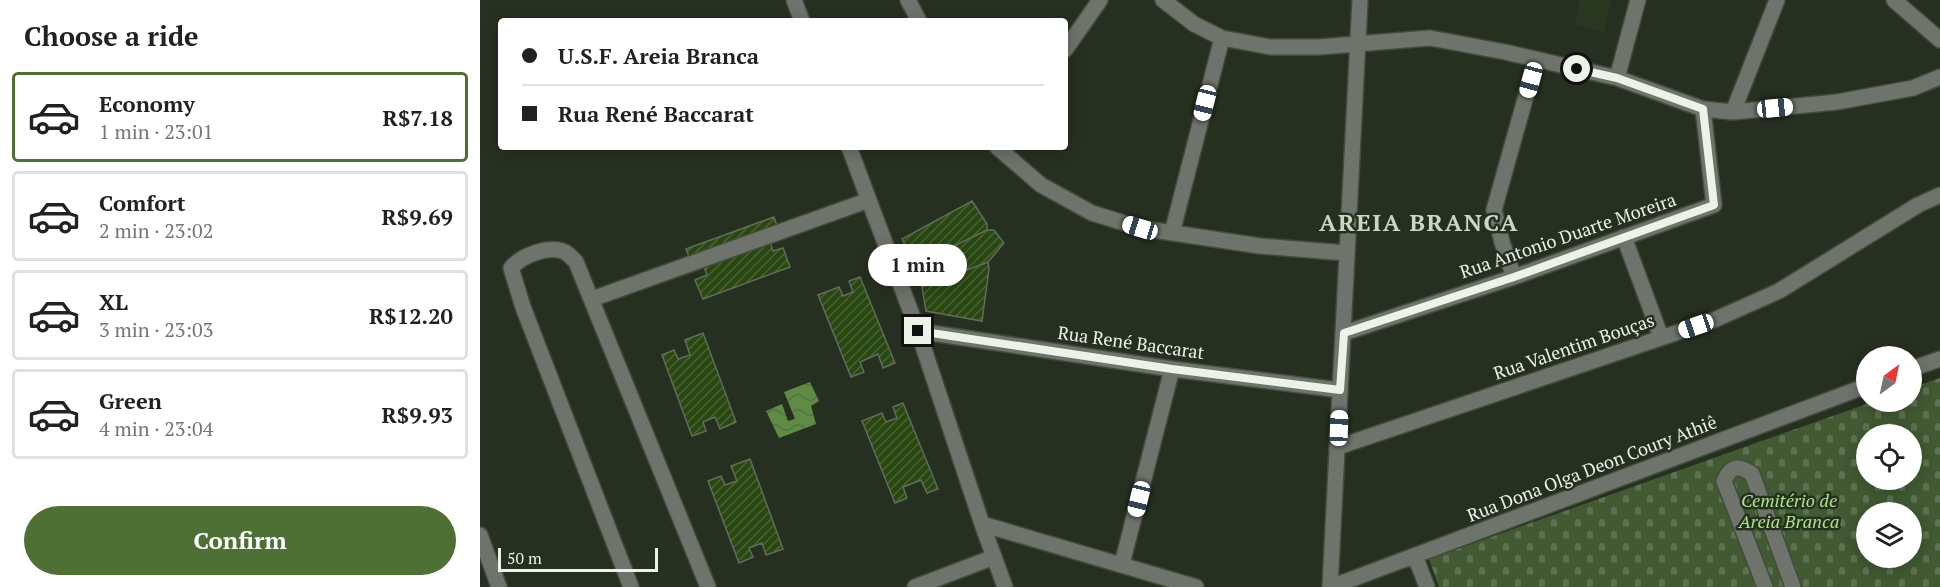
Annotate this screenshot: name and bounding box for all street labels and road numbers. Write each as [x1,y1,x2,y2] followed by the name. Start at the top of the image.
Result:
[1456,187,1679,283] street label: Rua Antonio Duarte Moreira
[1490,307,1657,385] street label: Rua Valentim Bouças
[1056,320,1206,364] street label: Rua René Baccarat
[1463,409,1720,527] street label: Rua Dona Olga Deon Coury Athiê

